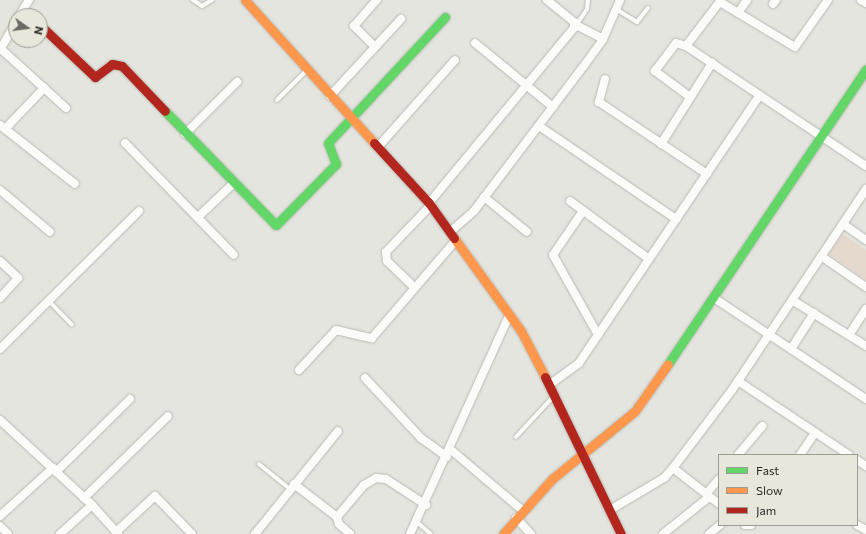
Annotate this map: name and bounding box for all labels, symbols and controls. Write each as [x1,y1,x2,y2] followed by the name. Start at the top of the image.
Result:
[8,8,48,48] north arrow
[32,25,46,36] text: N
[718,454,858,526] legend
[756,463,779,477] text: Fast
[756,483,783,497] text: Slow
[756,503,776,517] text: Jam

